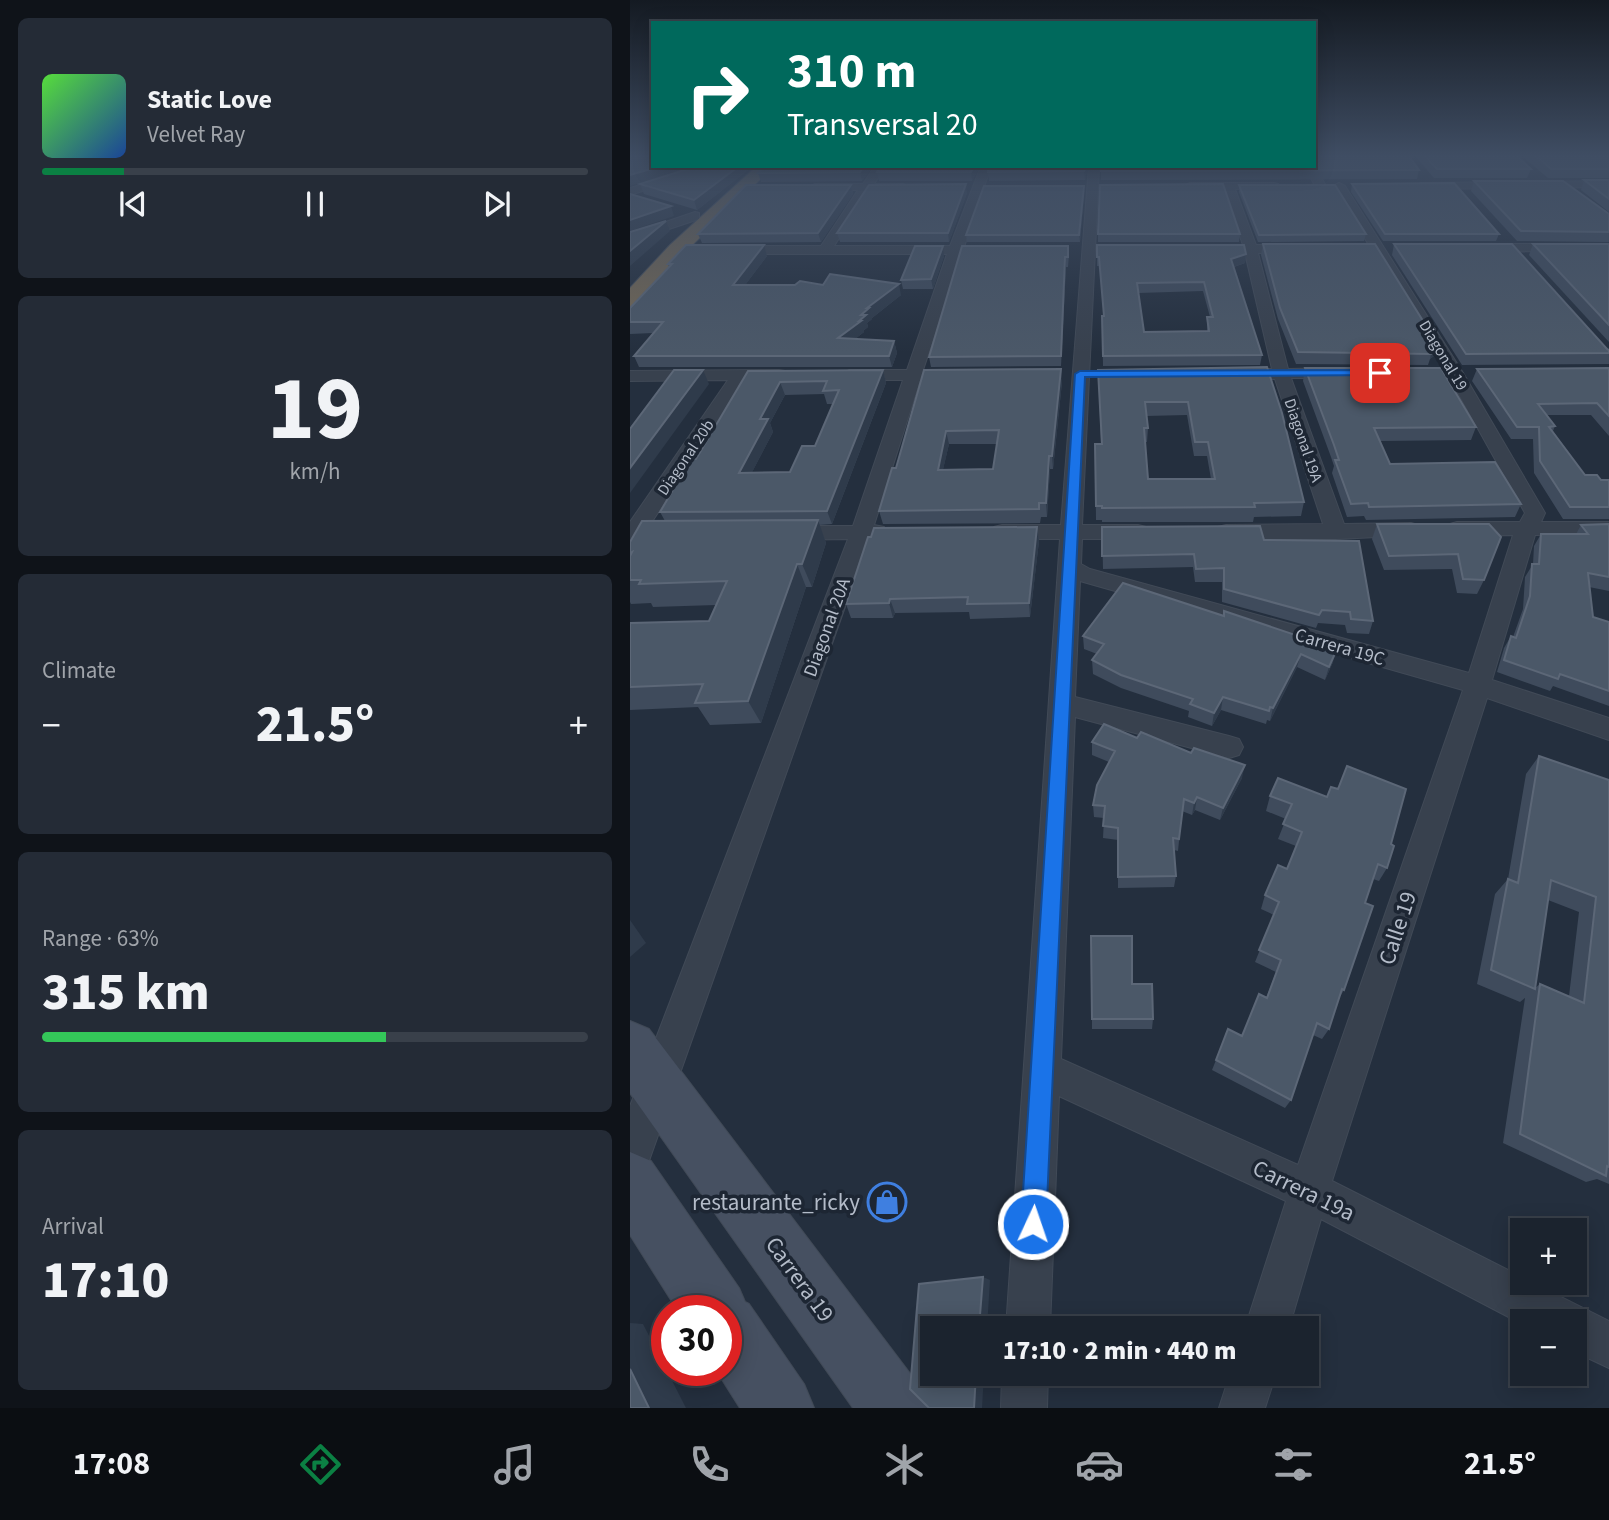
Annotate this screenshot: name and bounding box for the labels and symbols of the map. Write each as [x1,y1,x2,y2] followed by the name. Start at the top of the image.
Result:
[1414,316,1473,395] street label: Diagonal 19
[1350,343,1410,403] pin
[1278,396,1328,485] street label: Diagonal 19A
[652,415,719,500] street label: Diagonal 20b
[797,574,858,681] street label: Diagonal 20A
[1292,622,1388,673] street label: Carrera 19C
[1370,887,1425,969] street label: Calle 19
[1247,1152,1360,1229] street label: Carrera 19a
[866,1181,908,1223] shop icon: restaurante_ricky
[692,1186,860,1219] place label: restaurante_ricky
[996,1187,1070,1261] position arrow
[757,1230,842,1329] street label: Carrera 19
[651,1295,742,1386] speed limit sign: 30

